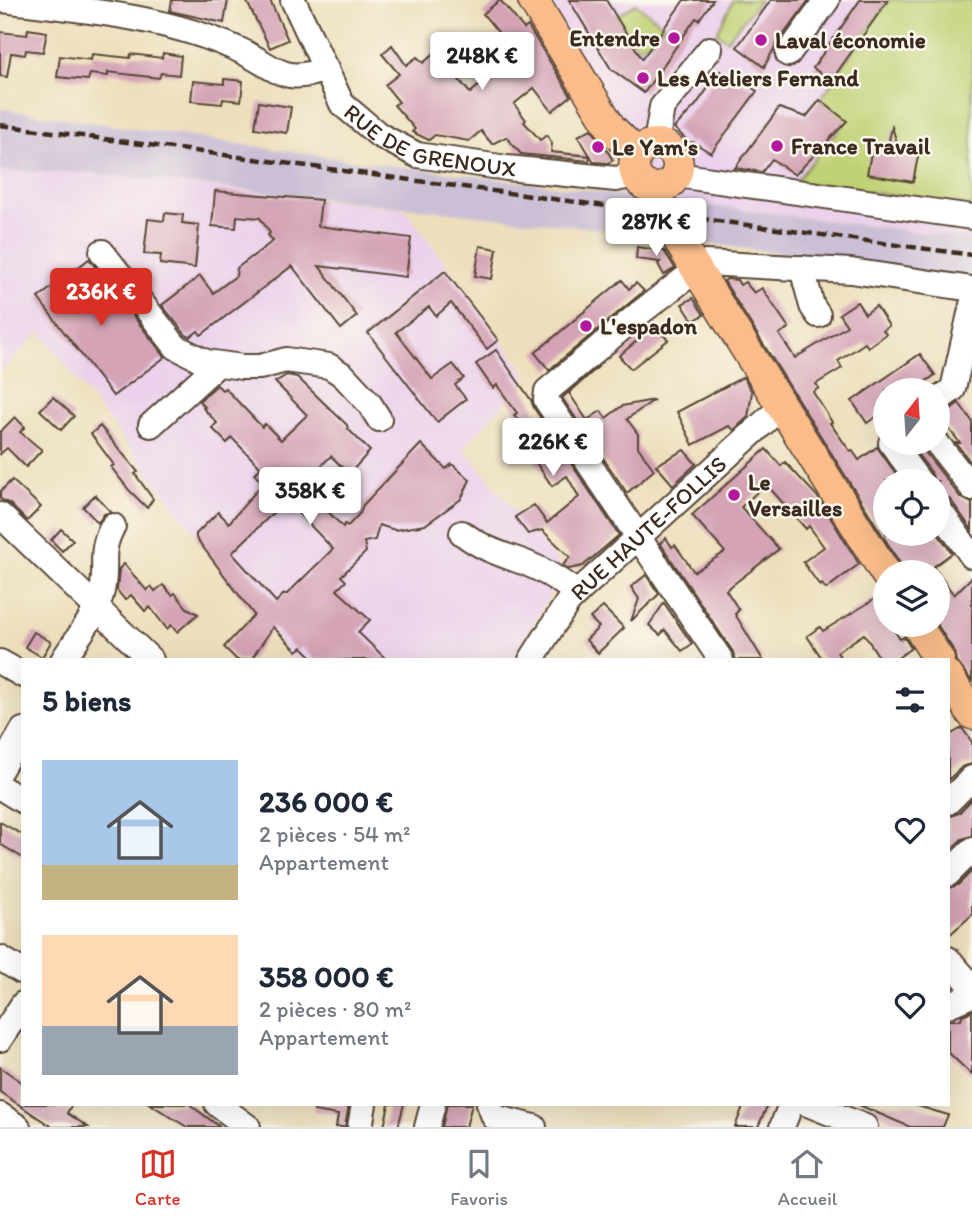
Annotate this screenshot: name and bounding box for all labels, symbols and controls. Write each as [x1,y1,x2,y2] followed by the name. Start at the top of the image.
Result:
[570,24,660,52] place label: Entendre
[775,26,926,54] place label: Laval économie
[666,30,682,46] marker: Entendre
[425,32,539,92] pin: 248K €
[753,32,769,48] marker: Laval économie
[446,41,518,69] text: 248K €
[657,64,859,92] place label: Les Ateliers Fernand
[635,70,651,86] marker: Les Ateliers Fernand
[338,98,518,183] street label: RUE DE GRENOUX
[791,132,931,160] place label: France Travail
[612,133,698,161] place label: Le Yam's
[769,138,785,154] marker: France Travail
[590,139,606,155] marker: Le Yam's
[599,198,713,258] pin: 287K €
[621,207,691,235] text: 287K €
[44,268,158,328] pin: 236K €
[66,277,136,305] text: 236K €
[600,312,698,340] place label: L'espadon
[578,318,594,334] marker: L'espadon
[873,378,950,455] north arrow
[873,378,950,637] map controls
[496,419,610,478] pin: 226K €
[518,427,588,455] text: 226K €
[564,450,732,606] street label: RUE HAUTE-FOLLIS
[253,468,367,527] pin: 358K €
[748,468,842,522] place label: Le Versailles
[873,469,950,546] button: locate
[275,476,345,504] text: 358K €
[726,487,742,503] marker: Le Versailles
[873,560,950,637] button: layers
[891,681,929,719] icon: filters
[42,682,132,719] text: 5 biens
[259,783,393,820] text: 236 000 €
[98,788,182,872] icon: home
[891,811,929,849] icon: heart
[259,820,411,848] text: 2 pièces · 54 m²
[259,848,389,876] text: Appartement
[259,958,394,995] text: 358 000 €
[98,963,182,1047] icon: home
[891,986,929,1024] icon: heart
[259,995,411,1023] text: 2 pièces · 80 m²
[259,1023,389,1051] text: Appartement
[135,1145,181,1210] tab: Carte
[450,1145,508,1210] tab: Favoris
[778,1145,837,1210] tab: Accueil

